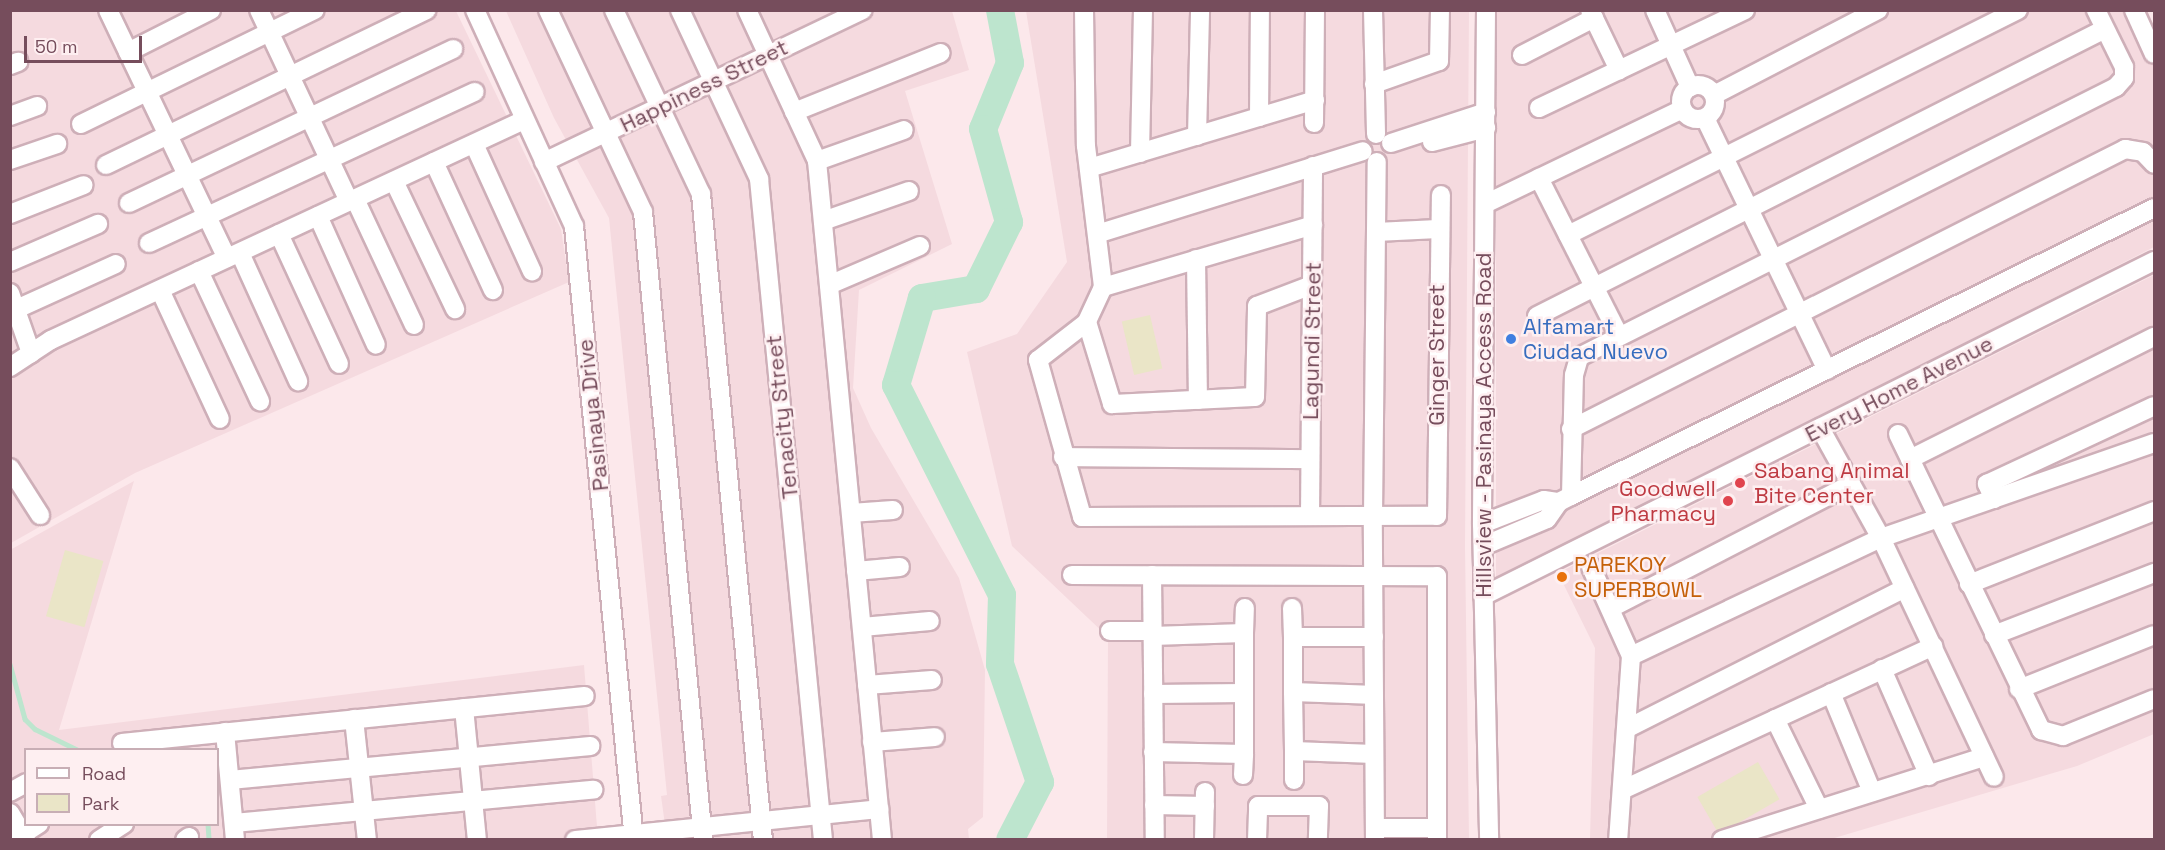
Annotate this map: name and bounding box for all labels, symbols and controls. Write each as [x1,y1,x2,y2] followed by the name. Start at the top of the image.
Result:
[27,24,146,62] scale bar
[616,34,792,138] street label: Happiness Street
[35,35,77,58] text: 50 m
[1471,252,1497,598] street label: Hillsview - Pasinaya Access Road
[1297,262,1327,420] street label: Lagundi Street
[1424,284,1450,426] street label: Ginger Street
[1523,313,1668,364] place label: Alfamart Ciudad Nuevo
[1801,330,1997,448] street label: Every Home Avenue
[1504,332,1518,346] marker: Alfamart Ciudad Nuevo
[760,334,804,500] street label: Tenacity Street
[572,338,614,492] street label: Pasinaya Drive
[1754,457,1910,508] place label: Sabang Animal Bite Center
[1731,474,1749,492] marker: Sabang Animal Bite Center
[1610,475,1716,526] place label: Goodwell Pharmacy
[1721,494,1735,508] marker: Goodwell Pharmacy
[1574,551,1702,602] place label: PAREKOY SUPERBOWL
[1555,570,1569,584] marker: PAREKOY SUPERBOWL
[24,748,219,826] legend
[82,762,126,785] text: Road
[82,792,119,815] text: Park

